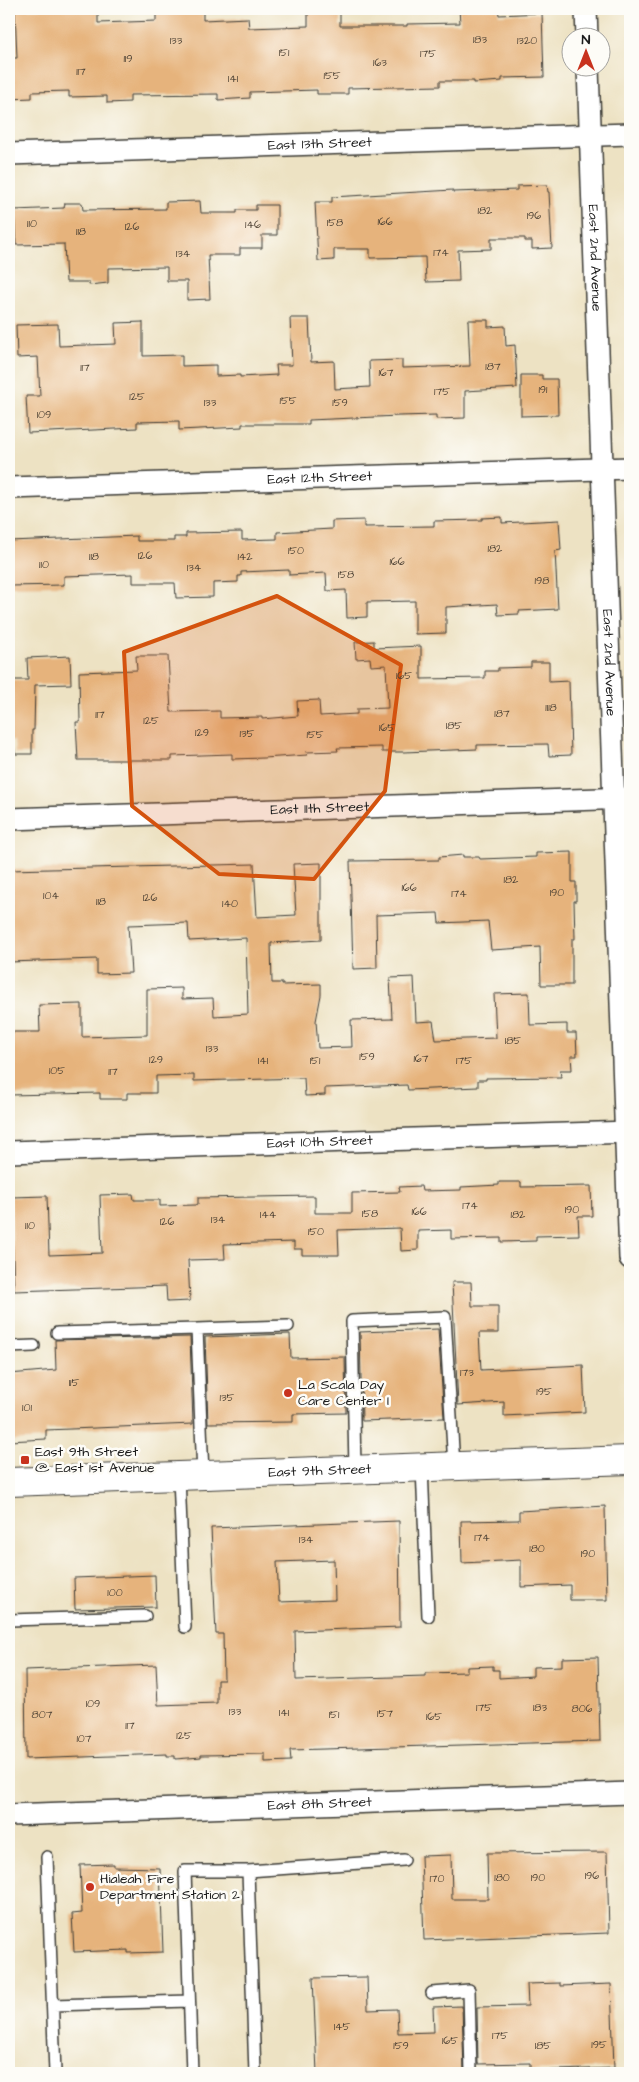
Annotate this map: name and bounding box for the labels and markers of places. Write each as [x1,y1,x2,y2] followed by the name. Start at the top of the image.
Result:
[298,1375,389,1411] place label: La Scala Day Care Center I
[282,1387,294,1399] marker: La Scala Day Care Center I
[35,1442,155,1478] place label: East 9th Street @ East 1st Avenue
[19,1454,31,1466] marker: East 9th Street @ East 1st Avenue
[100,1869,240,1905] place label: Hialeah Fire Department Station 2
[84,1881,96,1893] marker: Hialeah Fire Department Station 2

